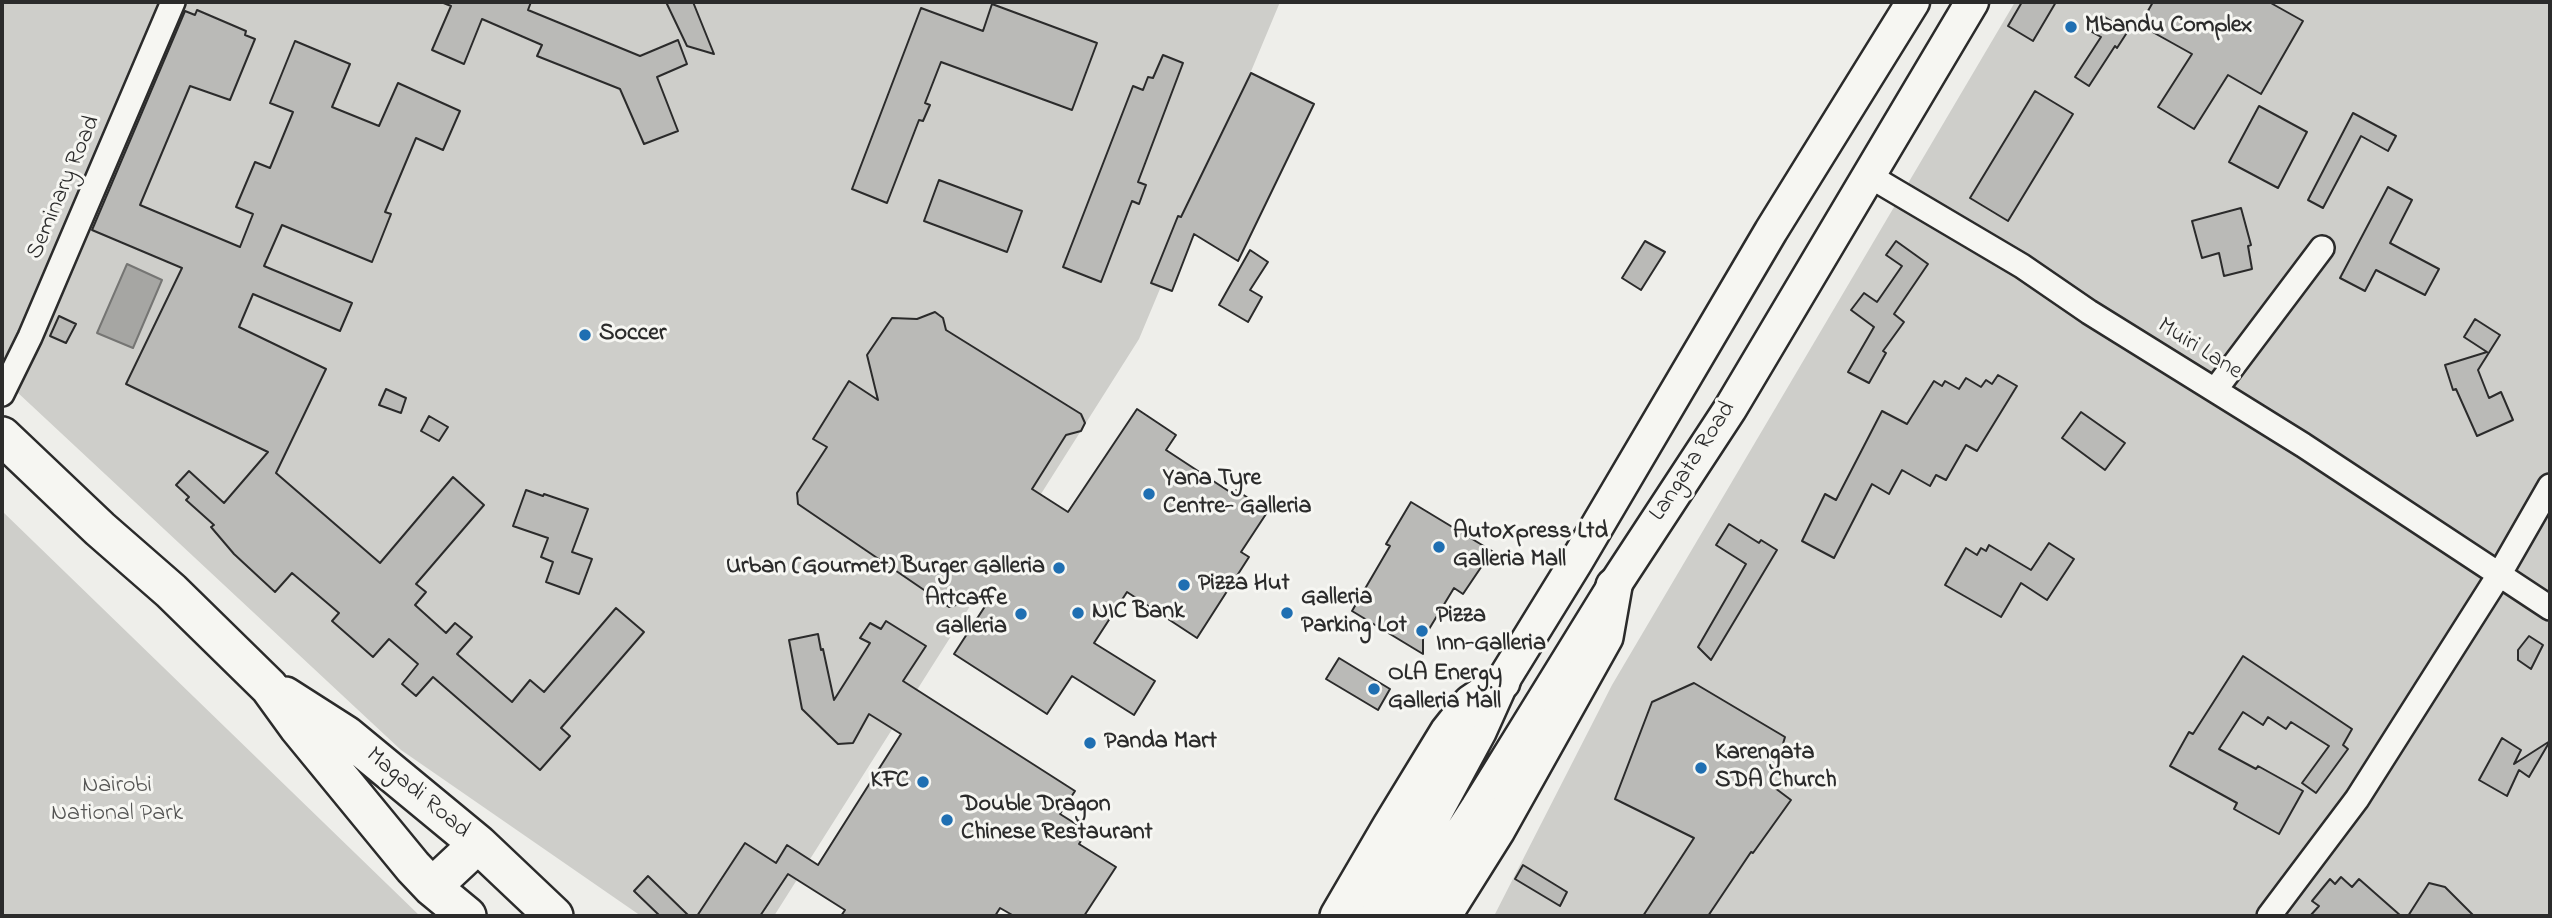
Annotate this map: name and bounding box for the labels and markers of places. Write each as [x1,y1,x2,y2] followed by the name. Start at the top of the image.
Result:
[2085,13,2252,41] place label: Mbandu Complex
[2063,19,2079,35] marker: Mbandu Complex
[599,321,666,349] place label: Soccer
[577,327,593,343] marker: Soccer
[1163,466,1312,522] place label: Yana Tyre Centre- Galleria
[1141,486,1157,502] marker: Yana Tyre Centre- Galleria
[1453,519,1608,575] place label: AutoXpress Ltd Galleria Mall
[1431,539,1447,555] marker: AutoXpress Ltd Galleria Mall
[726,554,1045,582] place label: Urban (Gourmet) Burger Galleria
[1051,560,1067,576] marker: Urban (Gourmet) Burger Galleria
[1198,571,1290,599] place label: Pizza Hut
[1176,577,1192,593] marker: Pizza Hut
[1301,585,1407,641] place label: Galleria Parking Lot
[925,586,1007,642] place label: Artcaffe Galleria
[1092,599,1184,627] place label: NIC Bank
[1436,603,1546,659] place label: Pizza Inn-Galleria
[1070,605,1086,621] marker: NIC Bank
[1279,605,1295,621] marker: Galleria Parking Lot
[1013,606,1029,622] marker: Artcaffe Galleria
[1414,623,1430,639] marker: Pizza Inn-Galleria
[1388,661,1502,717] place label: OLA Energy Galleria Mall
[1366,681,1382,697] marker: OLA Energy Galleria Mall
[1104,729,1217,757] place label: Panda Mart
[1082,735,1098,751] marker: Panda Mart
[1715,740,1837,796] place label: Karengata SDA Church
[1693,760,1709,776] marker: Karengata SDA Church
[871,768,909,796] place label: KFC
[915,774,931,790] marker: KFC
[961,792,1153,848] place label: Double Dragon Chinese Restaurant
[939,812,955,828] marker: Double Dragon Chinese Restaurant

